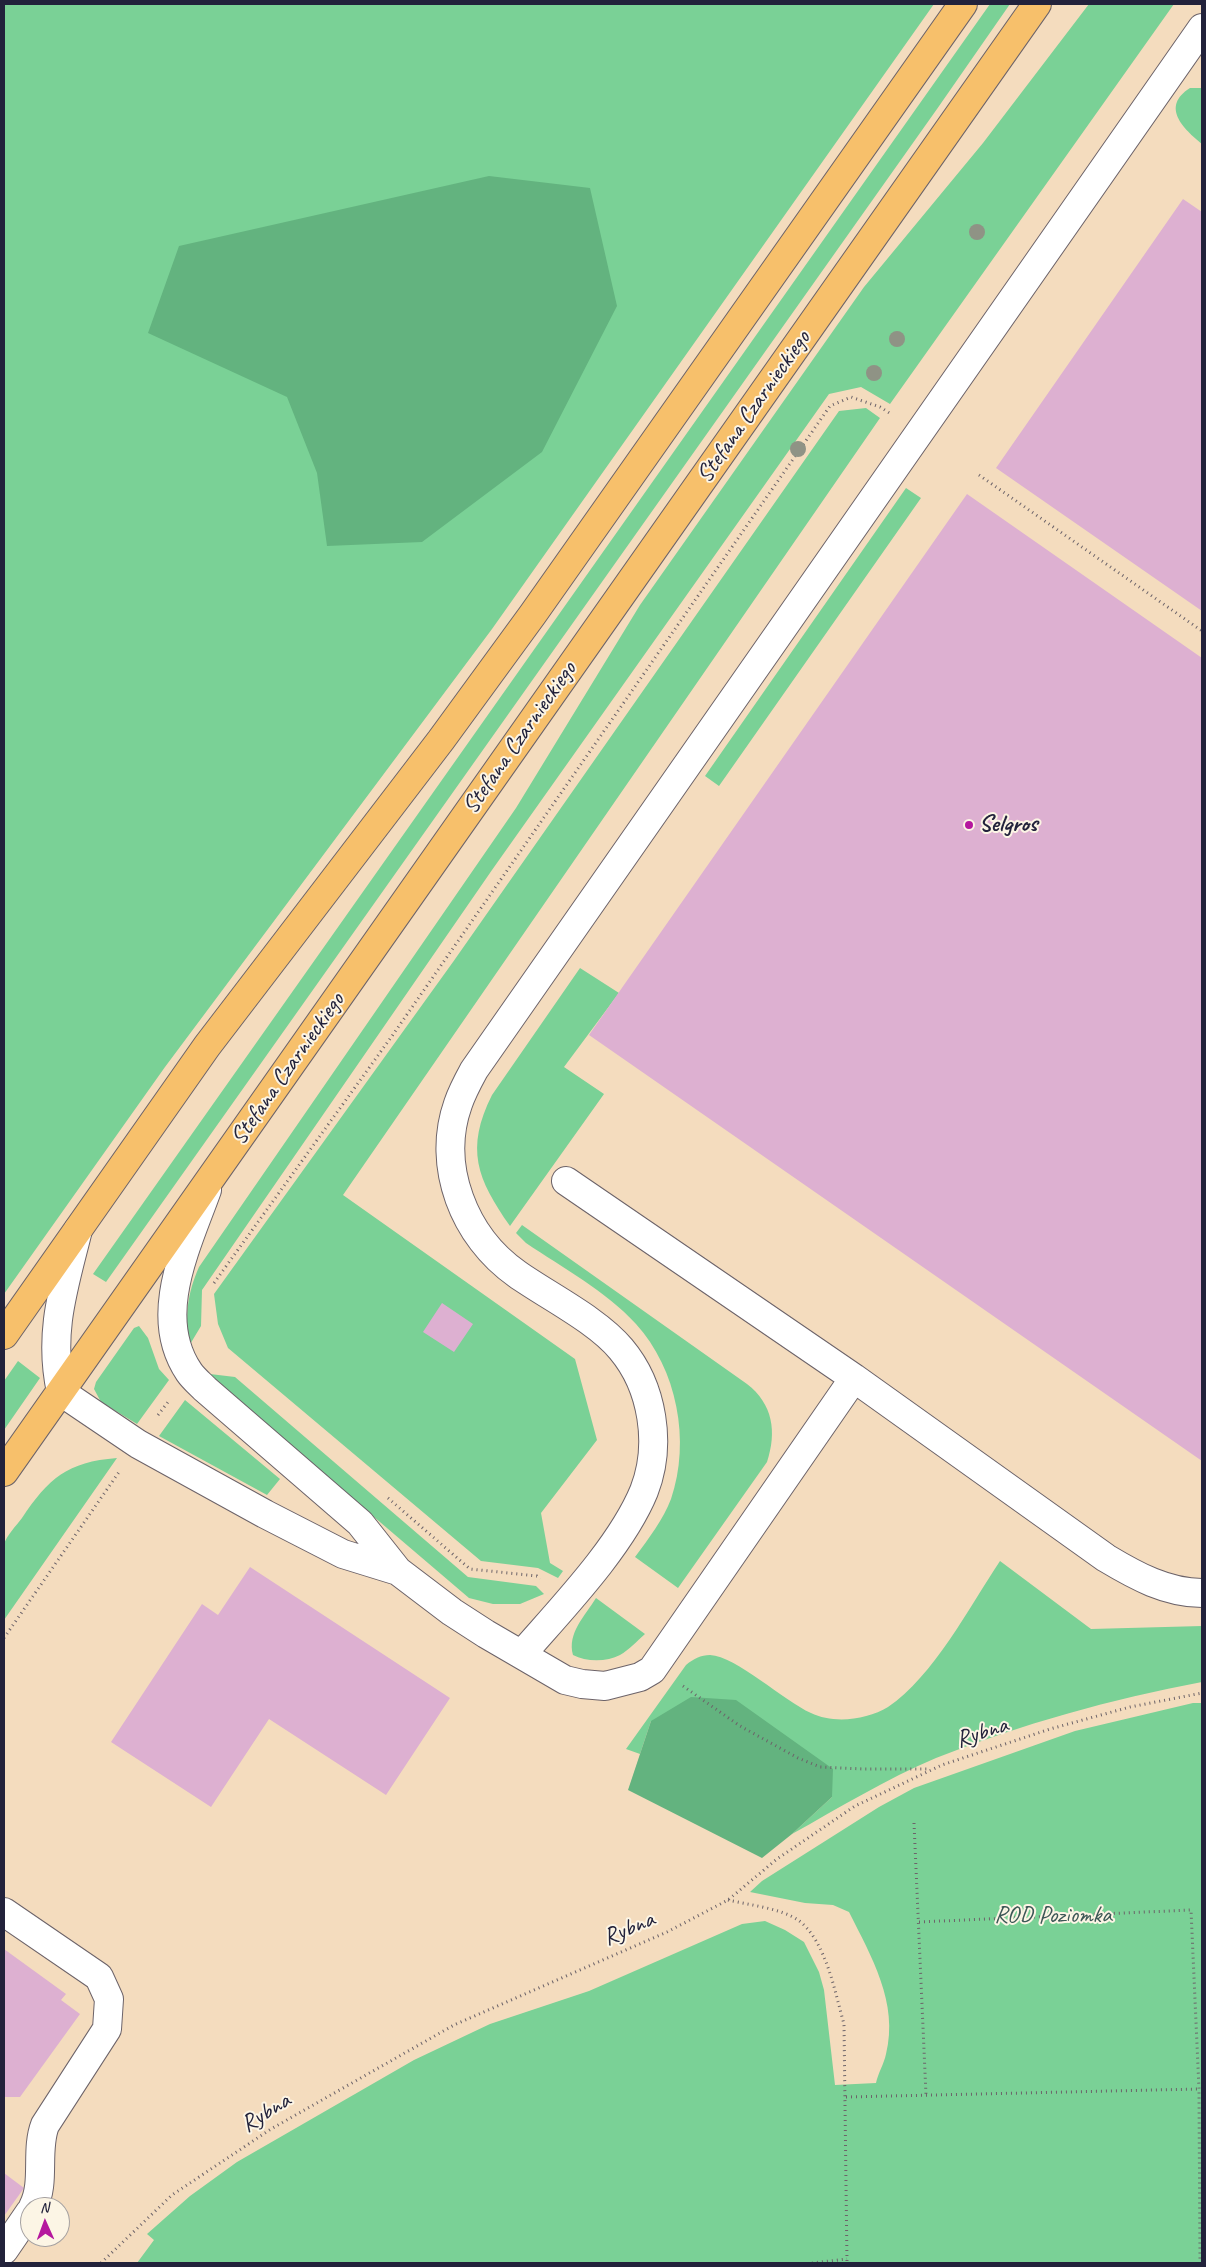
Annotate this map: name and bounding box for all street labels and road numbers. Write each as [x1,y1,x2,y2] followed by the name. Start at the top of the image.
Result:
[691,325,817,489] street label: Stefana Czarnieckiego
[457,656,583,820] street label: Stefana Czarnieckiego
[225,987,351,1151] street label: Stefana Czarnieckiego
[952,1711,1012,1755] street label: Rybna
[599,1905,659,1953] street label: Rybna
[236,2087,296,2139] street label: Rybna

